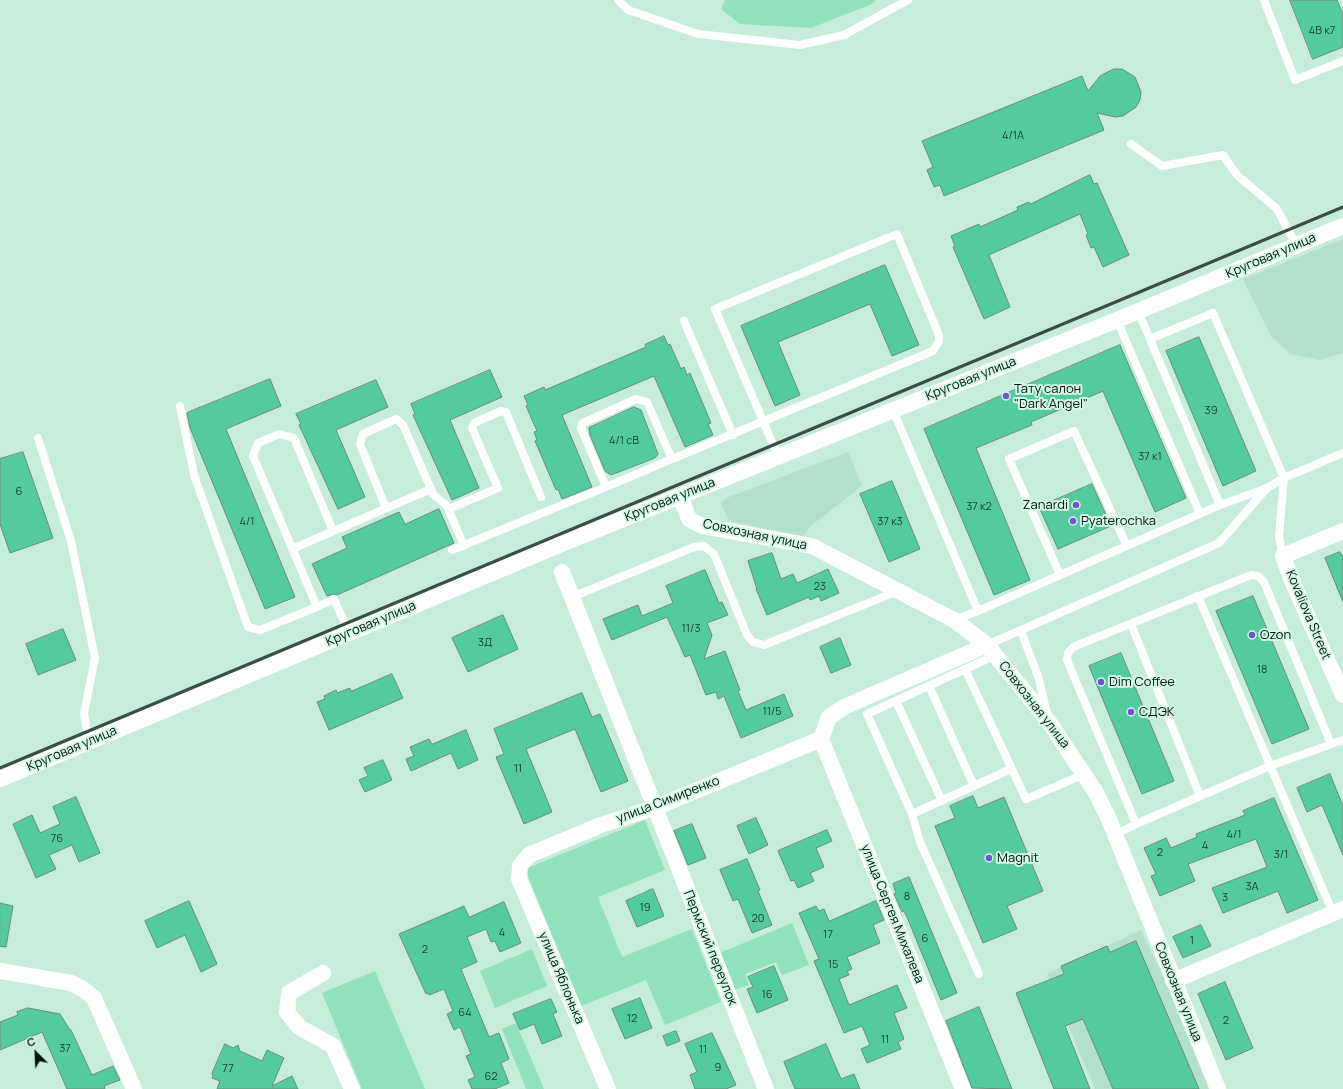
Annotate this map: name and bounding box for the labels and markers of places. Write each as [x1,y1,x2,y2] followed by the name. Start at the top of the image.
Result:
[1014,381,1088,412] place label: Тату салон "Dark Angel"
[1001,391,1011,401] marker: Тату салон "Dark Angel"
[1023,497,1068,513] place label: Zanardi
[1071,500,1081,510] marker: Zanardi
[1081,513,1156,529] place label: Pyaterochka
[1068,516,1078,526] marker: Pyaterochka
[1260,627,1291,643] place label: Ozon
[1247,630,1257,640] marker: Ozon
[1109,674,1175,690] place label: Dim Coffee
[1096,677,1106,687] marker: Dim Coffee
[1139,704,1174,720] place label: СДЭК
[1126,707,1136,717] marker: СДЭК
[997,850,1039,866] place label: Magnit
[984,853,994,863] marker: Magnit

